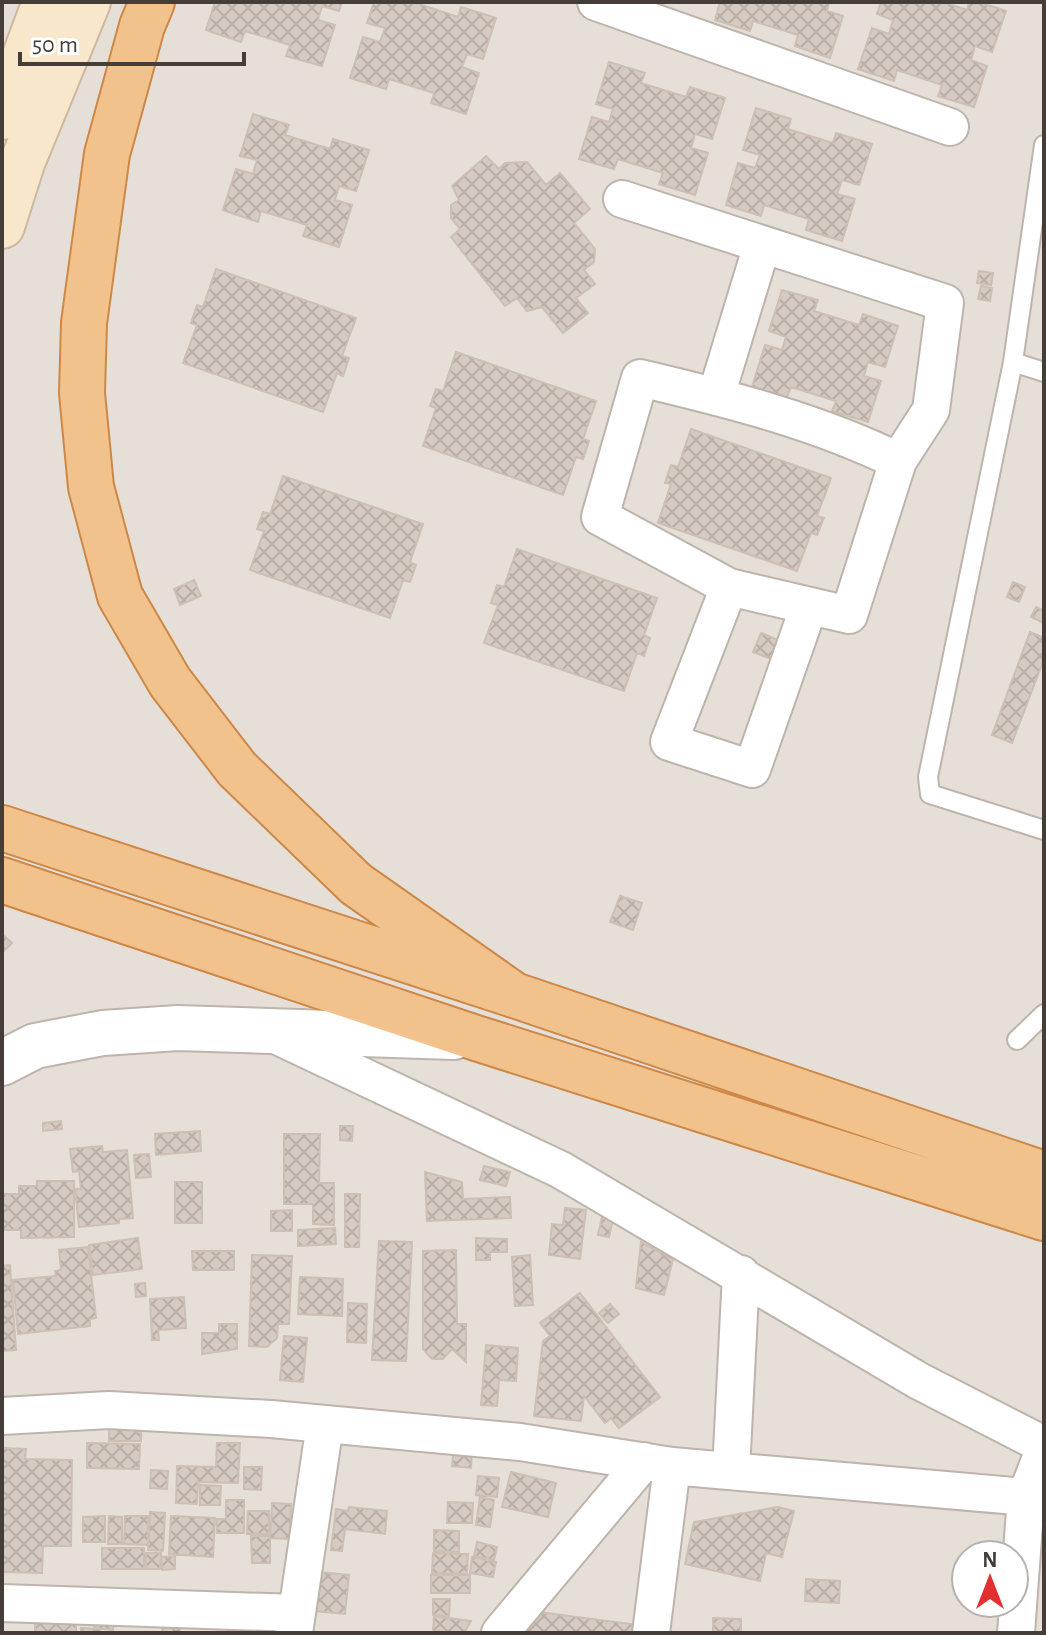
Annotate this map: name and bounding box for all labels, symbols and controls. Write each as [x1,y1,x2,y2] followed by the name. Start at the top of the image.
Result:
[20,16,244,66] scale bar
[32,33,78,57] text: 50 m
[950,1539,1030,1619] north arrow
[982,1549,998,1571] text: N

